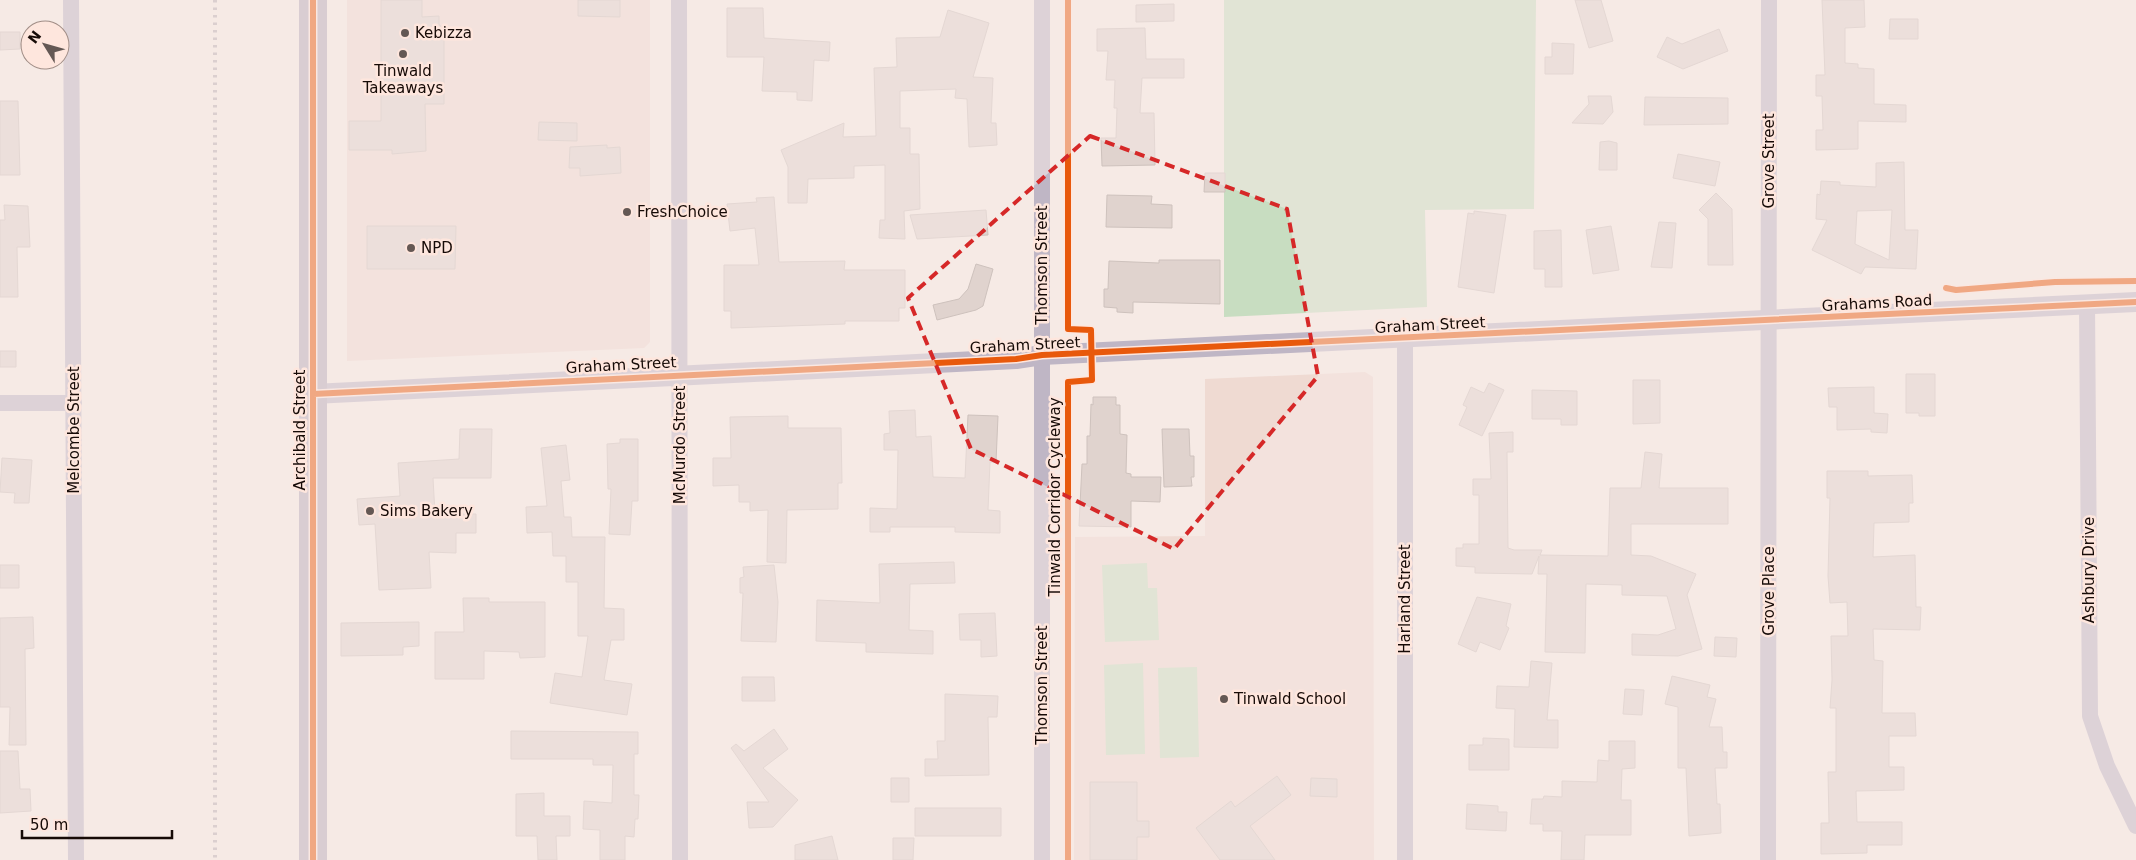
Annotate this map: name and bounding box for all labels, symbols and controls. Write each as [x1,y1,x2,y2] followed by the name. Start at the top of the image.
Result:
[20,20,70,70] north arrow
[415,24,472,42] place label: Kebizza
[399,27,411,39] marker: Kebizza
[25,28,45,47] text: N
[397,48,409,60] marker: Tinwald Takeaways
[362,62,443,97] place label: Tinwald Takeaways
[1760,113,1778,209] street label: Grove Street
[637,203,728,221] place label: FreshChoice
[1033,205,1051,326] street label: Thomson Street
[621,206,633,218] marker: FreshChoice
[421,239,453,257] place label: NPD
[405,242,417,254] marker: NPD
[1821,291,1933,315] street label: Grahams Road
[1374,313,1486,337] street label: Graham Street
[969,333,1081,357] street label: Graham Street
[565,353,677,377] street label: Graham Street
[65,366,83,494] street label: Melcombe Street
[291,370,309,490] street label: Archibald Street
[671,386,689,504] street label: McMurdo Street
[1046,397,1064,598] street label: Tinwald Corridor Cycleway
[380,502,473,520] place label: Sims Bakery
[364,505,376,517] marker: Sims Bakery
[2080,517,2098,623] street label: Ashbury Drive
[1396,544,1414,654] street label: Harland Street
[1760,546,1778,636] street label: Grove Place
[1033,625,1051,746] street label: Thomson Street
[1233,690,1346,708] place label: Tinwald School
[1218,693,1230,705] marker: Tinwald School
[22,808,172,840] scale bar
[30,816,68,834] text: 50 m

